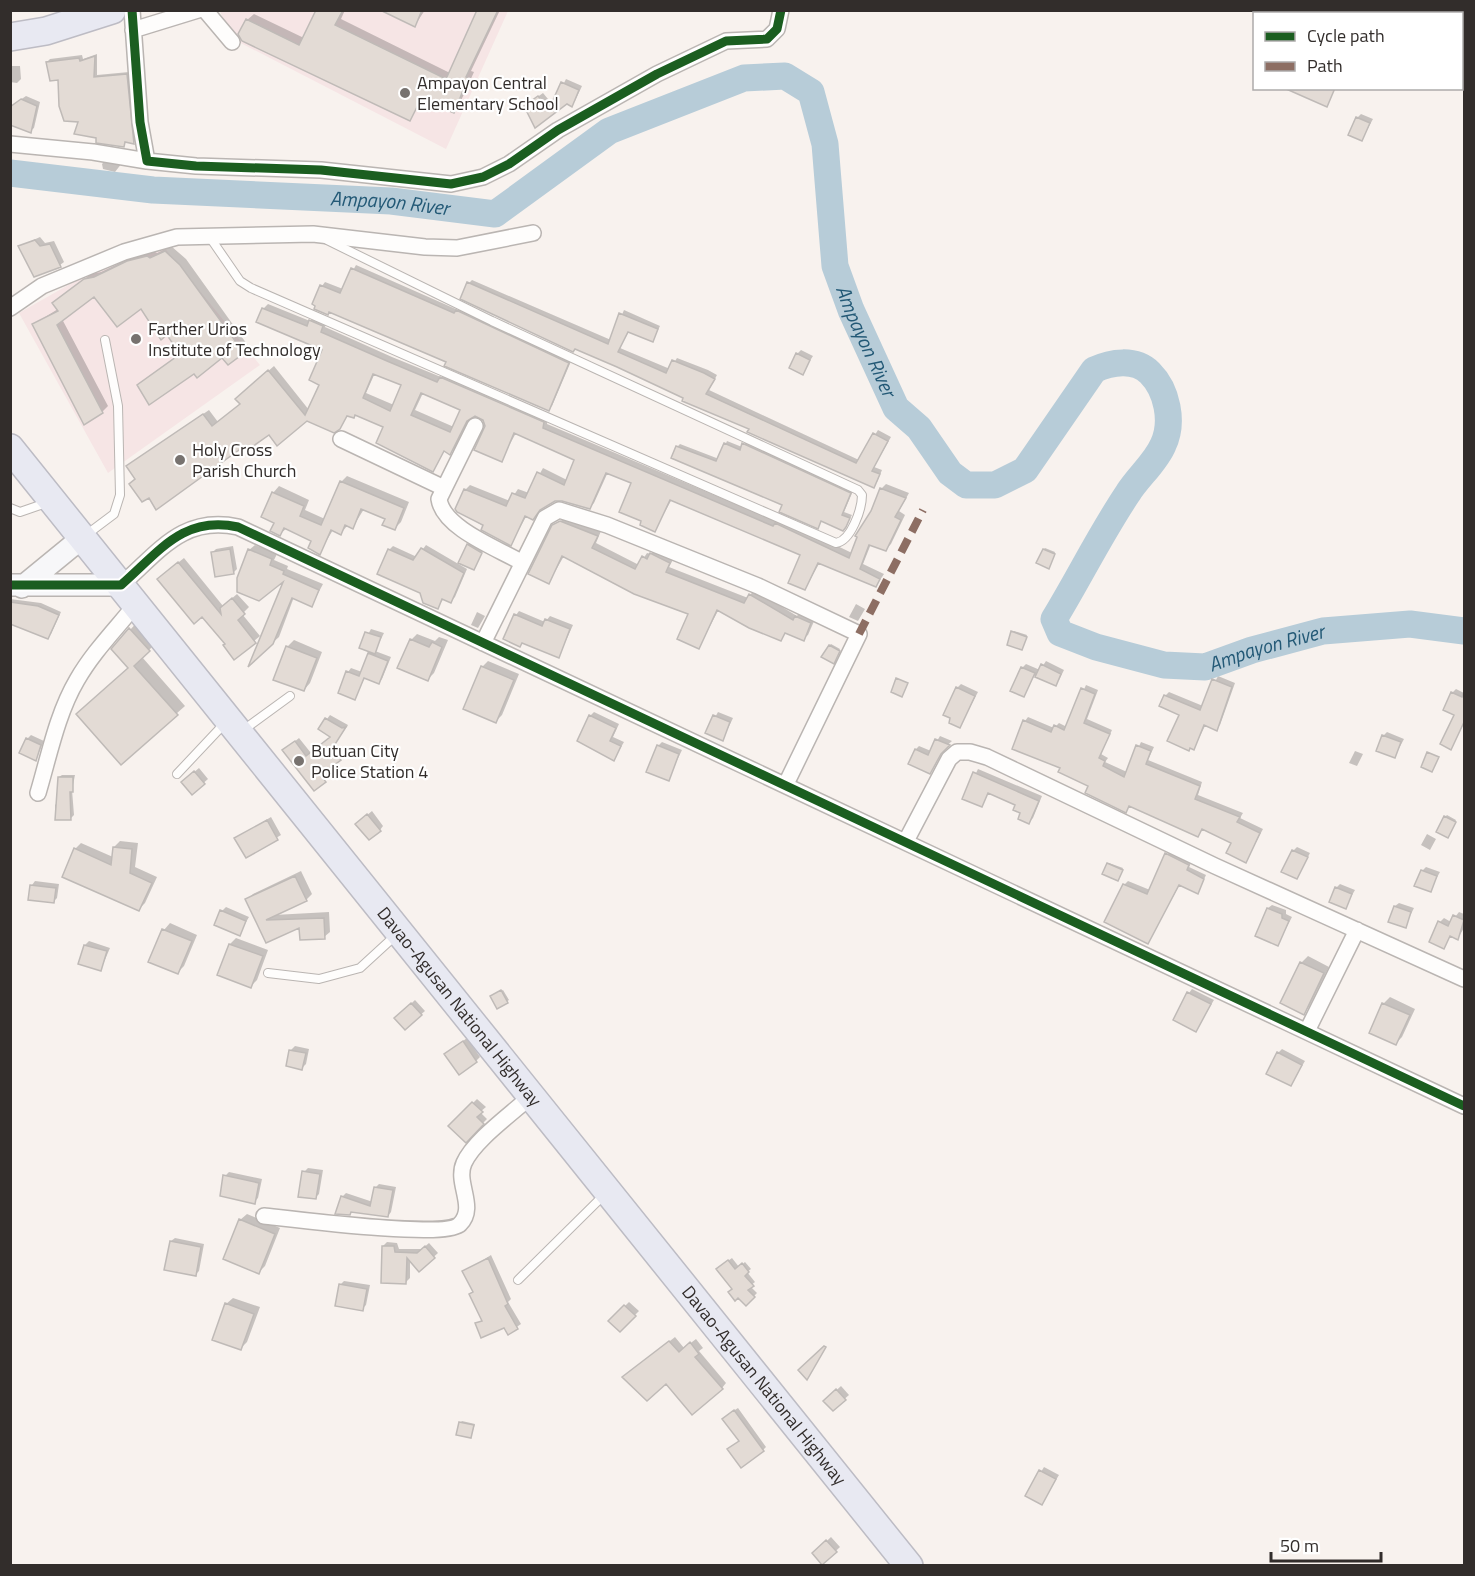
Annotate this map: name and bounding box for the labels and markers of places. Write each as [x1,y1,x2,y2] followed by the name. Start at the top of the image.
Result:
[417,69,559,117] place label: Ampayon Central Elementary School
[398,86,412,100] marker: Ampayon Central Elementary School
[148,315,321,363] place label: Farther Urios Institute of Technology
[129,332,143,346] marker: Farther Urios Institute of Technology
[192,436,296,484] place label: Holy Cross Parish Church
[173,453,187,467] marker: Holy Cross Parish Church
[311,737,428,785] place label: Butuan City Police Station 4
[292,754,306,768] marker: Butuan City Police Station 4

